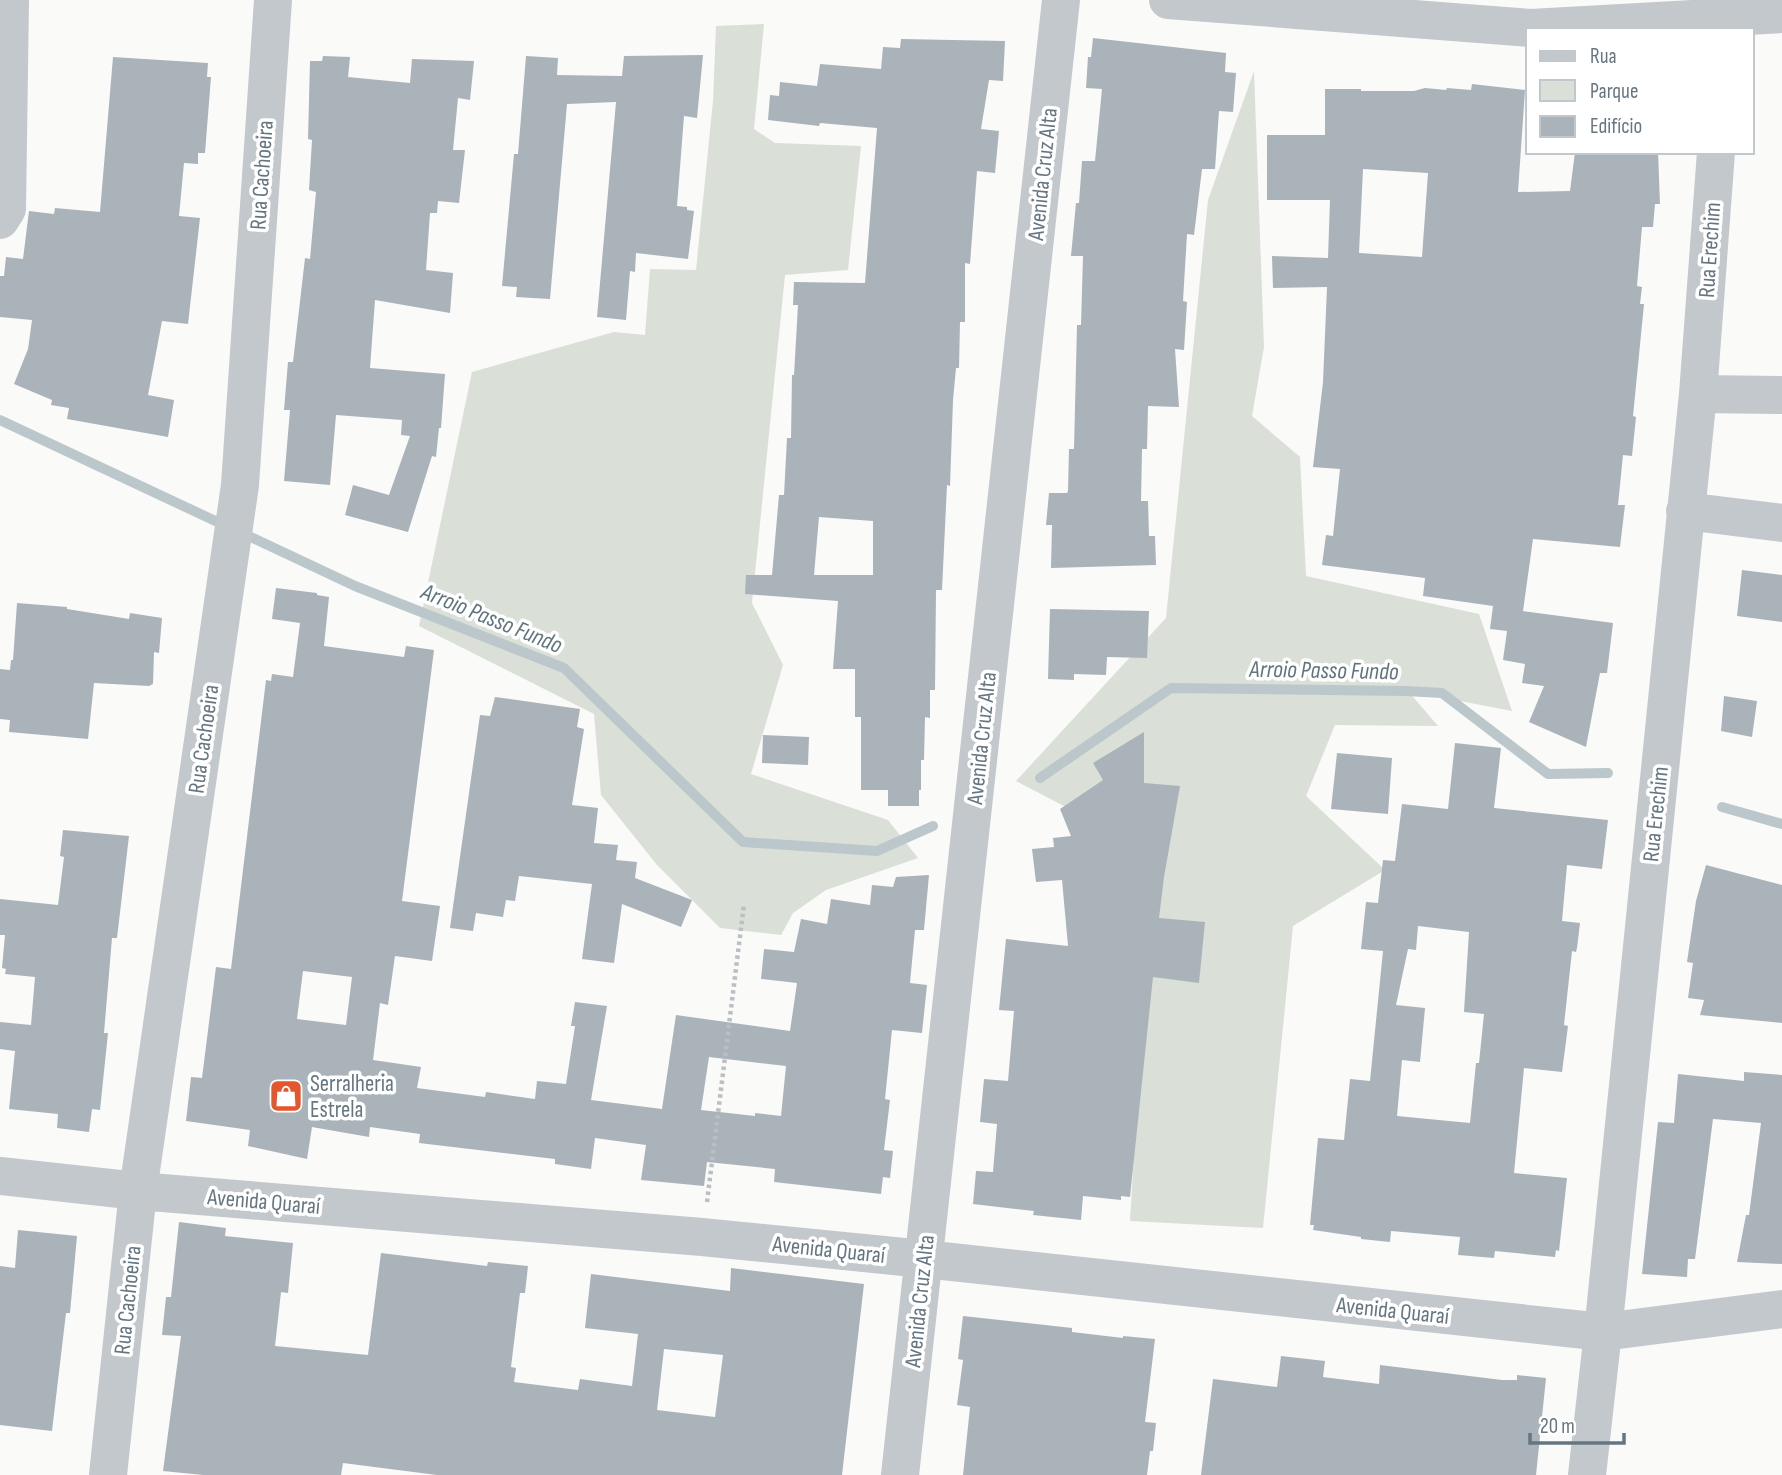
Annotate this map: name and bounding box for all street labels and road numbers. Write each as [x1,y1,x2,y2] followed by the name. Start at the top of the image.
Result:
[1022,106,1064,243] street label: Avenida Cruz Alta
[244,119,280,231] street label: Rua Cachoeira
[1693,201,1727,299] street label: Rua Erechim
[961,670,1003,807] street label: Avenida Cruz Alta
[183,683,225,795] street label: Rua Cachoeira
[1637,765,1675,863] street label: Rua Erechim
[205,1183,322,1221] street label: Avenida Quaraí
[770,1230,887,1270] street label: Avenida Quaraí
[899,1233,941,1370] street label: Avenida Cruz Alta
[108,1244,148,1356] street label: Rua Cachoeira
[1334,1291,1451,1331] street label: Avenida Quaraí

